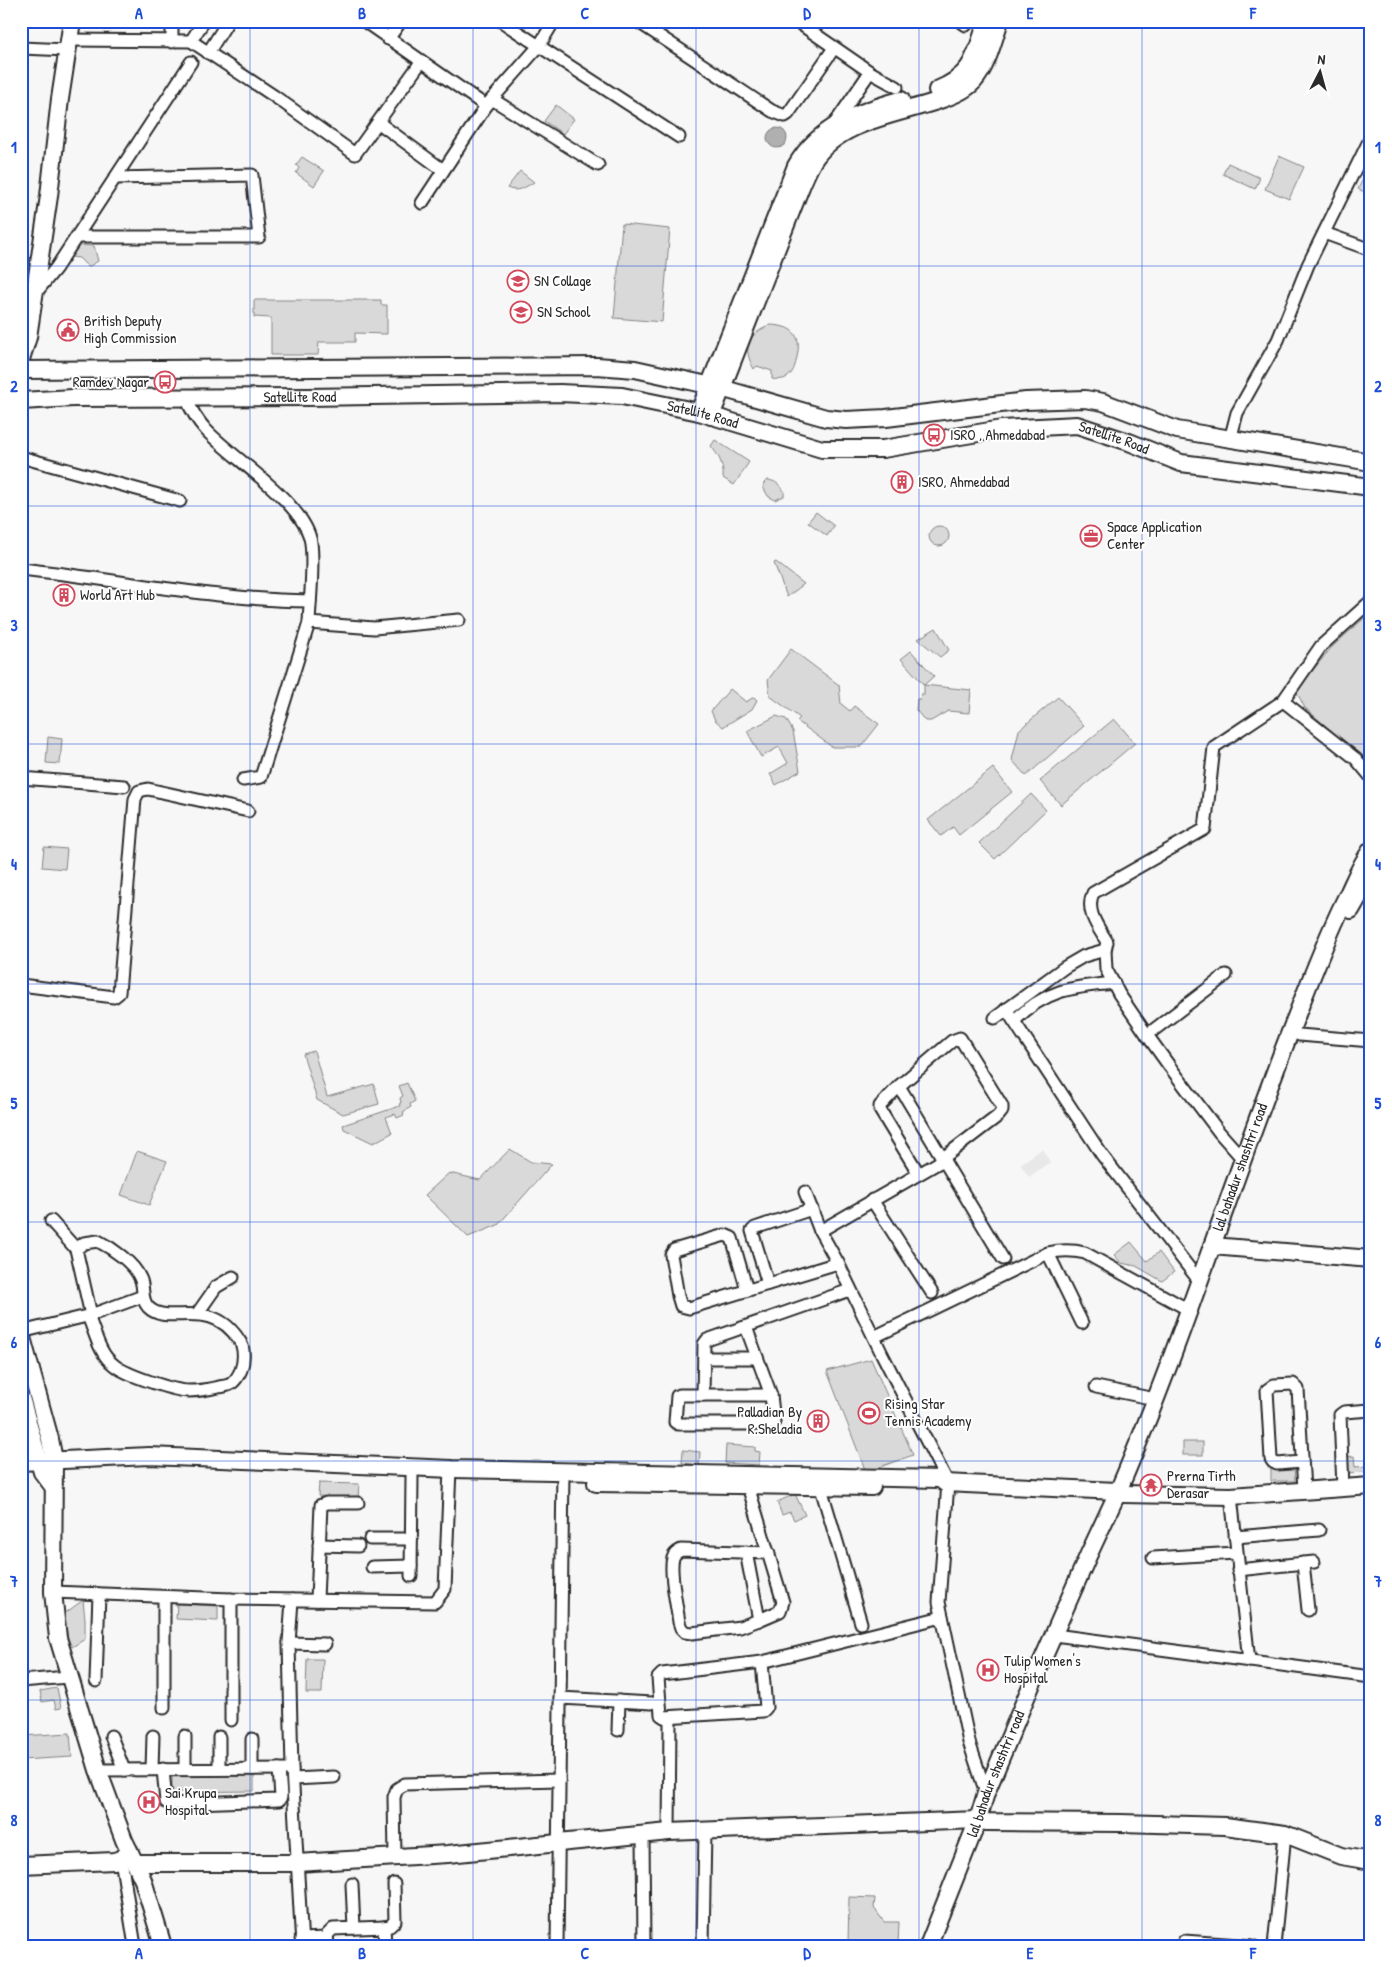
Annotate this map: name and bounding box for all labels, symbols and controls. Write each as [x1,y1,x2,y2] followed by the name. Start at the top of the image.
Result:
[135,2,143,24] text: A
[358,2,366,24] text: B
[581,2,590,24] text: C
[803,2,811,24] text: D
[1026,2,1034,24] text: E
[1249,2,1257,24] text: F
[1294,48,1344,98] north arrow
[1317,49,1327,68] text: N
[11,136,17,158] text: 1
[1375,136,1381,158] text: 1
[506,269,530,293] school or university icon: SN Collage
[534,270,592,291] place label: SN Collage
[509,300,533,324] school or university icon: SN School
[537,301,590,322] place label: SN School
[84,310,177,348] place label: British Deputy High Commission
[56,318,80,342] public building icon: British Deputy High Commission
[153,370,177,394] bus stop icon: Ramdev Nagar
[73,371,149,392] place label: Ramdev Nagar
[10,375,18,397] text: 2
[1374,375,1382,397] text: 2
[263,386,337,407] street label: Satellite Road
[665,395,741,433] street label: Satellite Road
[1076,415,1152,459] street label: Satellite Road
[922,423,946,447] bus stop icon: ISRO , Ahmedabad
[950,424,1045,445] place label: ISRO , Ahmedabad
[890,470,914,494] building icon: ISRO, Ahmedabad
[918,471,1010,492] place label: ISRO, Ahmedabad
[1107,516,1202,554] place label: Space Application Center
[1079,524,1103,548] office icon: Space Application Center
[52,583,76,607] building icon: World Art Hub
[80,584,155,605] place label: World Art Hub
[10,614,18,636] text: 3
[1374,614,1382,636] text: 3
[11,853,17,875] text: 4
[1375,853,1381,875] text: 4
[11,1092,18,1114] text: 5
[1375,1092,1382,1114] text: 5
[1207,1100,1272,1234] street label: lal bahadur shashtri road
[11,1331,18,1353] text: 6
[1375,1331,1382,1353] text: 6
[885,1393,972,1431] place label: Rising Star Tennis Academy
[737,1401,802,1439] place label: Palladian By R.Sheladia
[857,1401,881,1425] sports icon: Rising Star Tennis Academy
[806,1409,830,1433] building icon: Palladian By R.Sheladia
[1167,1465,1235,1503] place label: Prerna Tirth Derasar
[1139,1473,1163,1497] temple icon: Prerna Tirth Derasar
[9,1570,18,1592] text: 7
[1373,1570,1382,1592] text: 7
[1004,1650,1081,1688] place label: Tulip Women's Hospital
[976,1658,1000,1682] hospital icon: Tulip Women's Hospital
[961,1707,1029,1840] street label: lal bahadur shashtri road
[165,1782,217,1820] place label: Sai Krupa Hospital
[137,1790,161,1814] hospital icon: Sai Krupa Hospital
[11,1809,18,1831] text: 8
[1375,1809,1382,1831] text: 8
[135,1942,143,1964] text: A
[358,1942,366,1964] text: B
[581,1942,590,1964] text: C
[803,1942,811,1964] text: D
[1026,1942,1034,1964] text: E
[1249,1942,1257,1964] text: F

